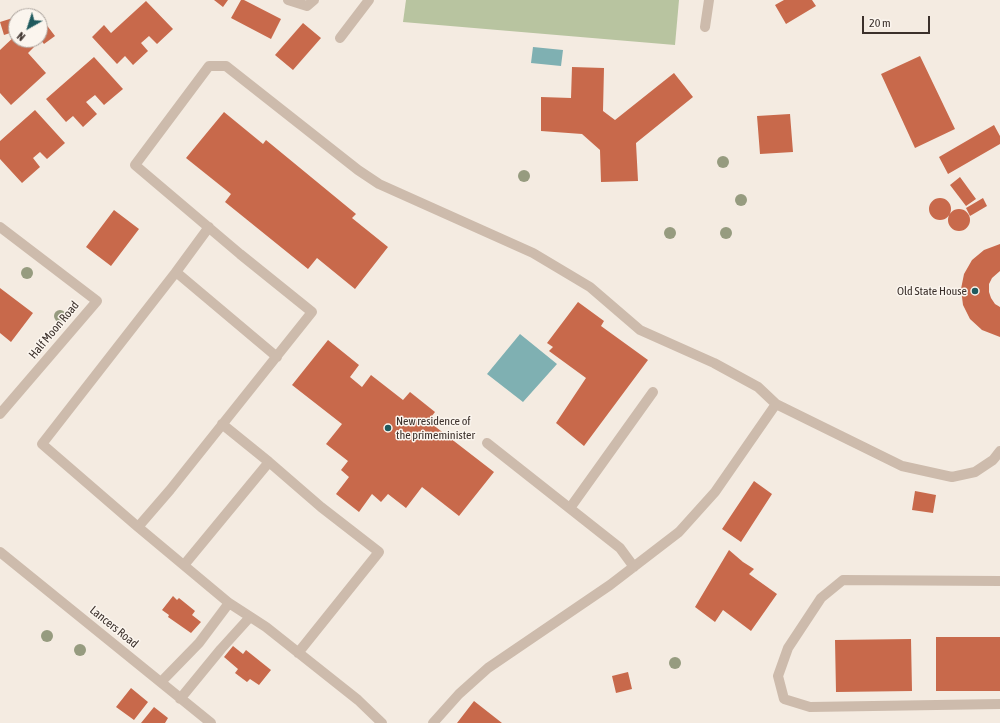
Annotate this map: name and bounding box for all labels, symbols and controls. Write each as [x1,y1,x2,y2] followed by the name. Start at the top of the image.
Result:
[8,8,48,48] north arrow
[864,8,932,34] scale bar
[869,16,891,30] text: 20 m
[15,30,27,43] text: N
[897,284,967,298] place label: Old State House
[970,286,980,296] marker: Old State House
[26,298,82,362] street label: Half Moon Road
[396,414,475,442] place label: New residence of the primeminister
[383,423,393,433] marker: New residence of the primeminister
[87,603,141,651] street label: Lancers Road

